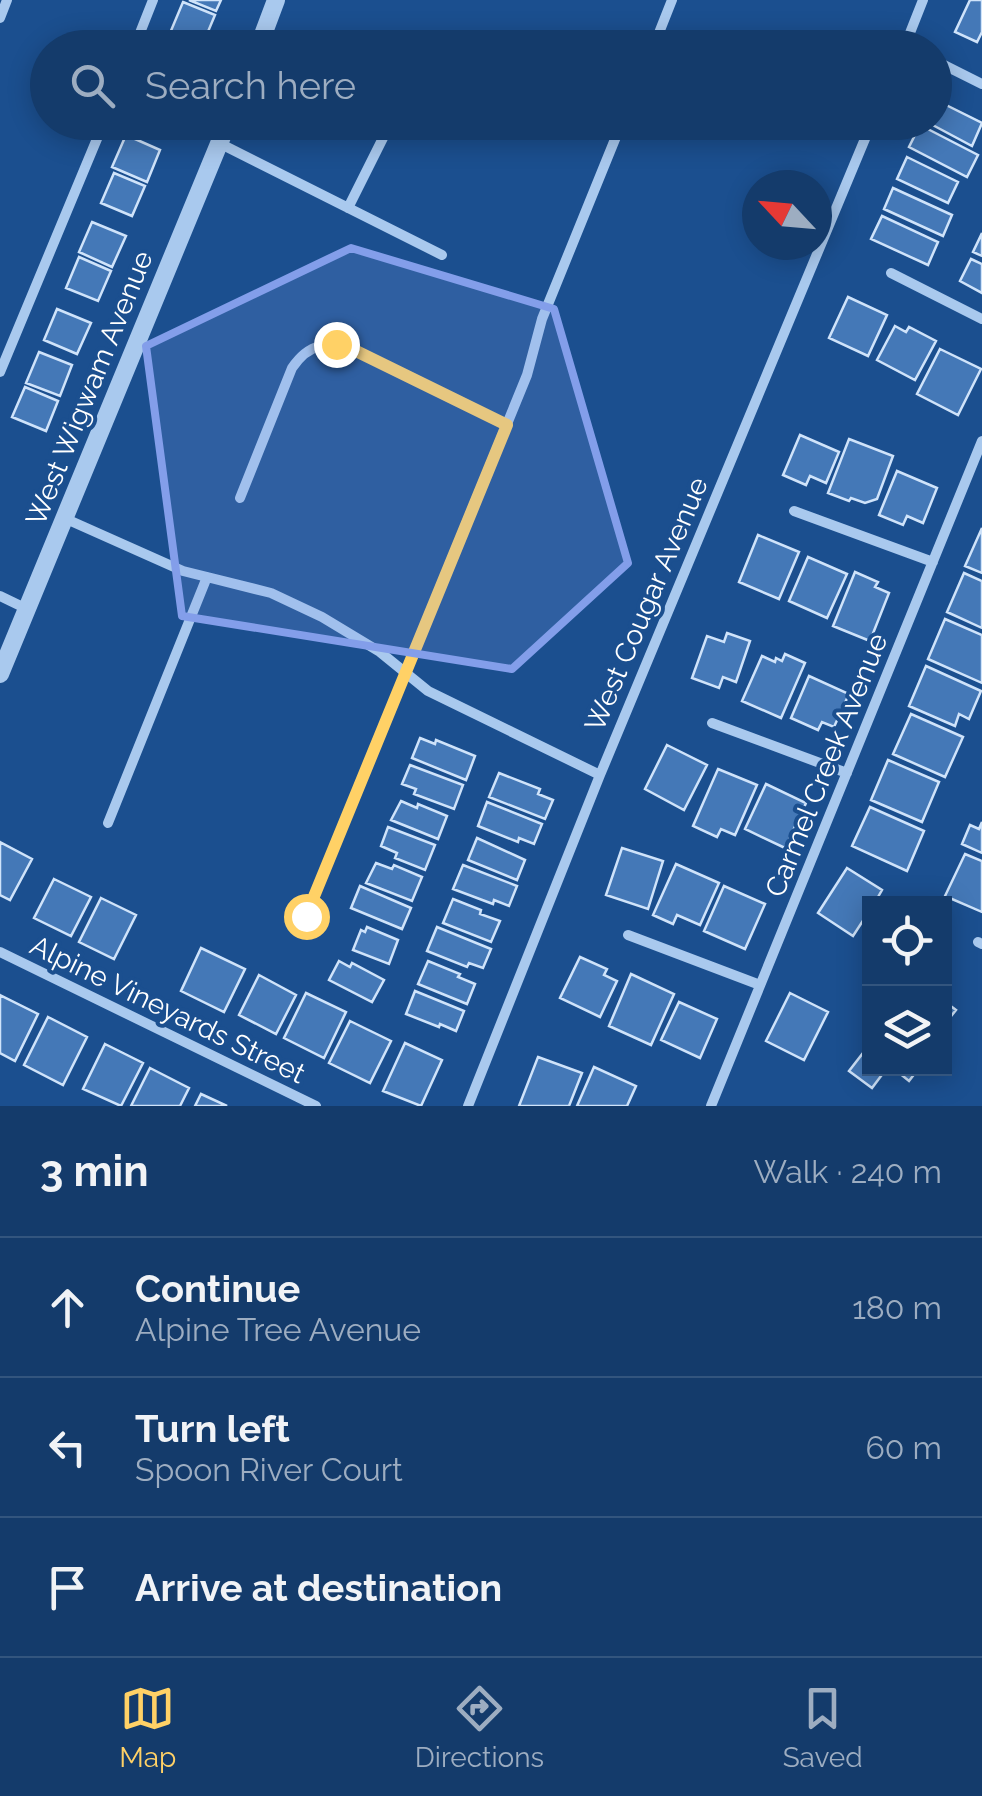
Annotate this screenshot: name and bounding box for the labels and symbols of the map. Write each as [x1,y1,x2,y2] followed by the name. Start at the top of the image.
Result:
[742,170,832,260] north arrow
[19,246,160,530] street label: West Wigwam Avenue
[314,322,360,368] route end
[578,472,715,736] street label: West Cougar Avenue
[758,629,894,902] street label: Carmel Creek Avenue
[284,894,330,940] route start
[25,929,311,1091] street label: Alpine Vineyards Street

